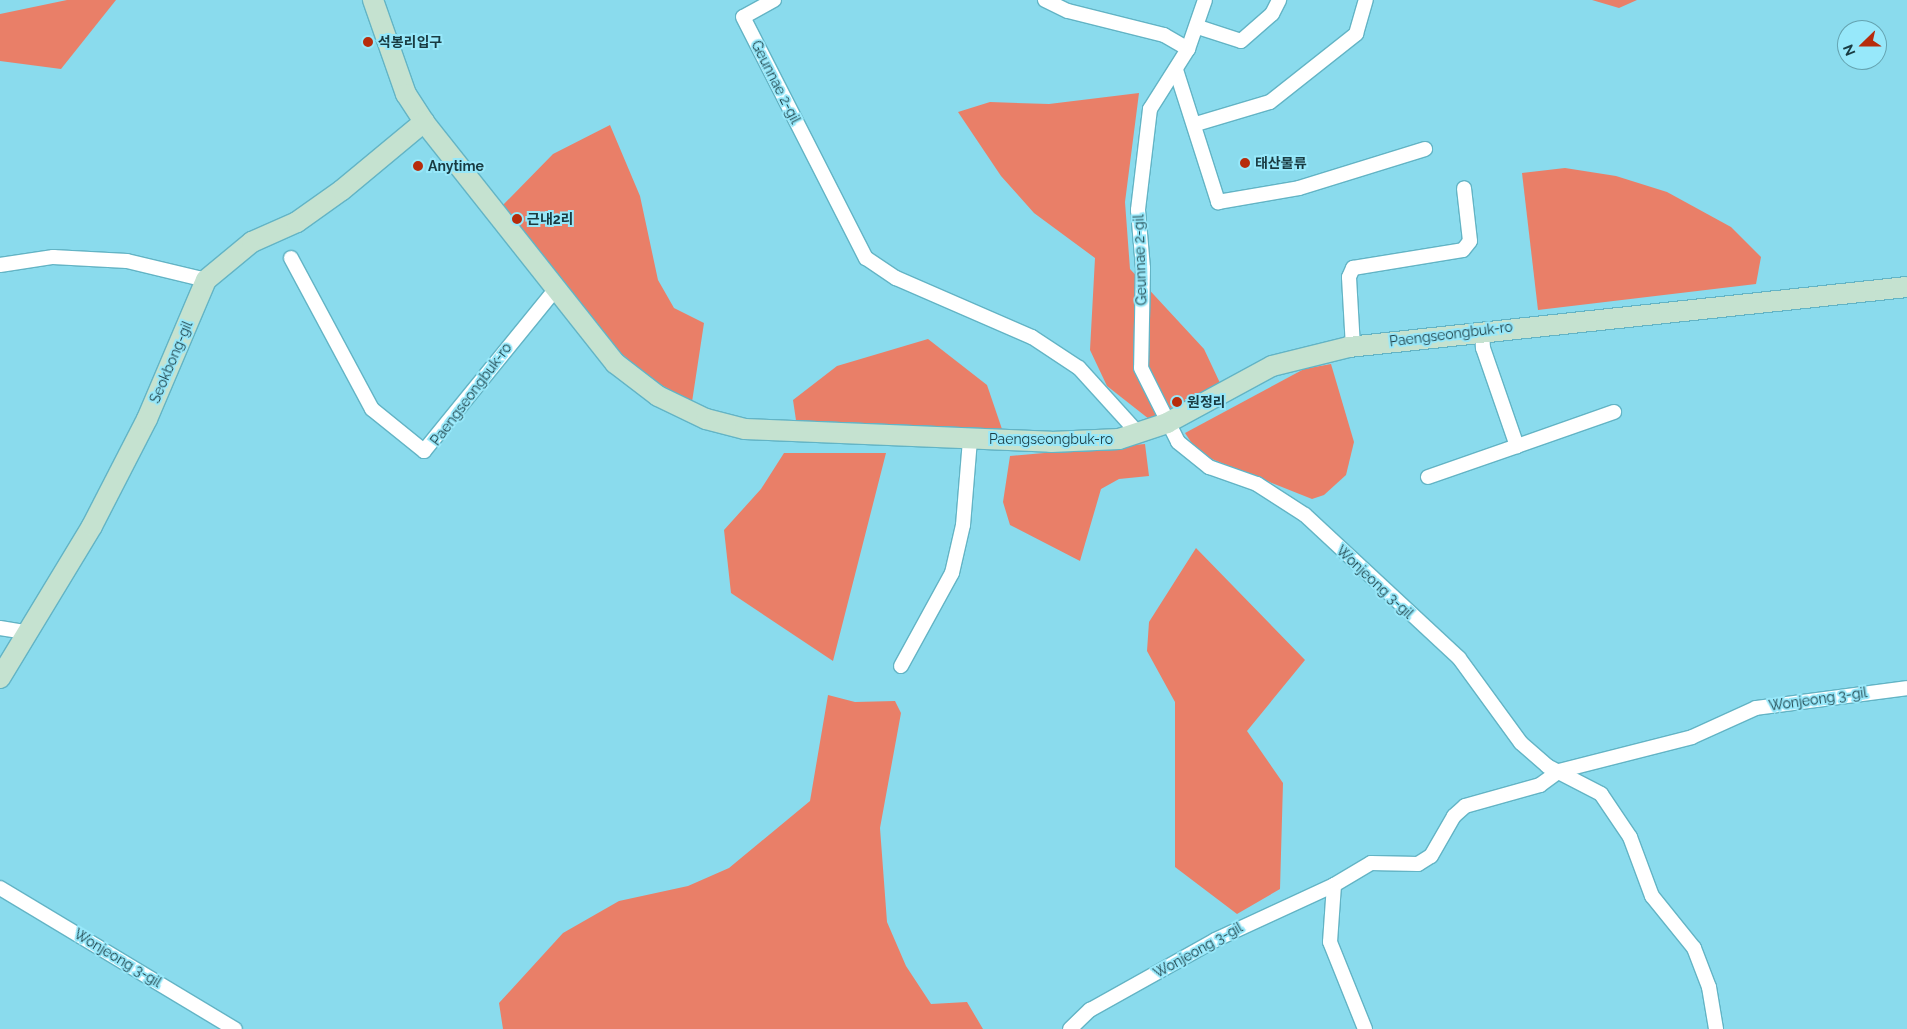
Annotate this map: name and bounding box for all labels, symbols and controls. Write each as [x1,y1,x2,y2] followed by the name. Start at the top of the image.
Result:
[1837,20,1887,70] north arrow
[378,34,442,50] place label: 석봉리입구
[362,36,374,48] marker: 석봉리입구
[748,38,804,126] street label: Geunnae 2-gil
[1840,42,1858,58] text: N
[1255,155,1307,171] place label: 태산물류
[1239,157,1251,169] marker: 태산물류
[428,158,484,174] place label: Anytime
[412,160,424,172] marker: Anytime
[527,211,574,227] place label: 근내2리
[511,213,523,225] marker: 근내2리
[1130,214,1150,306] street label: Geunnae 2-gil
[146,318,196,406] street label: Seokbong-gil
[1388,318,1514,350] street label: Paengseongbuk-ro
[427,339,515,449] street label: Paengseongbuk-ro
[1187,394,1226,410] place label: 원정리
[1171,396,1183,408] marker: 원정리
[989,431,1113,447] street label: Paengseongbuk-ro
[1333,542,1417,622] street label: Wonjeong 3-gil
[1768,684,1868,714] street label: Wonjeong 3-gil
[1151,919,1245,981] street label: Wonjeong 3-gil
[71,925,165,991] street label: Wonjeong 3-gil

